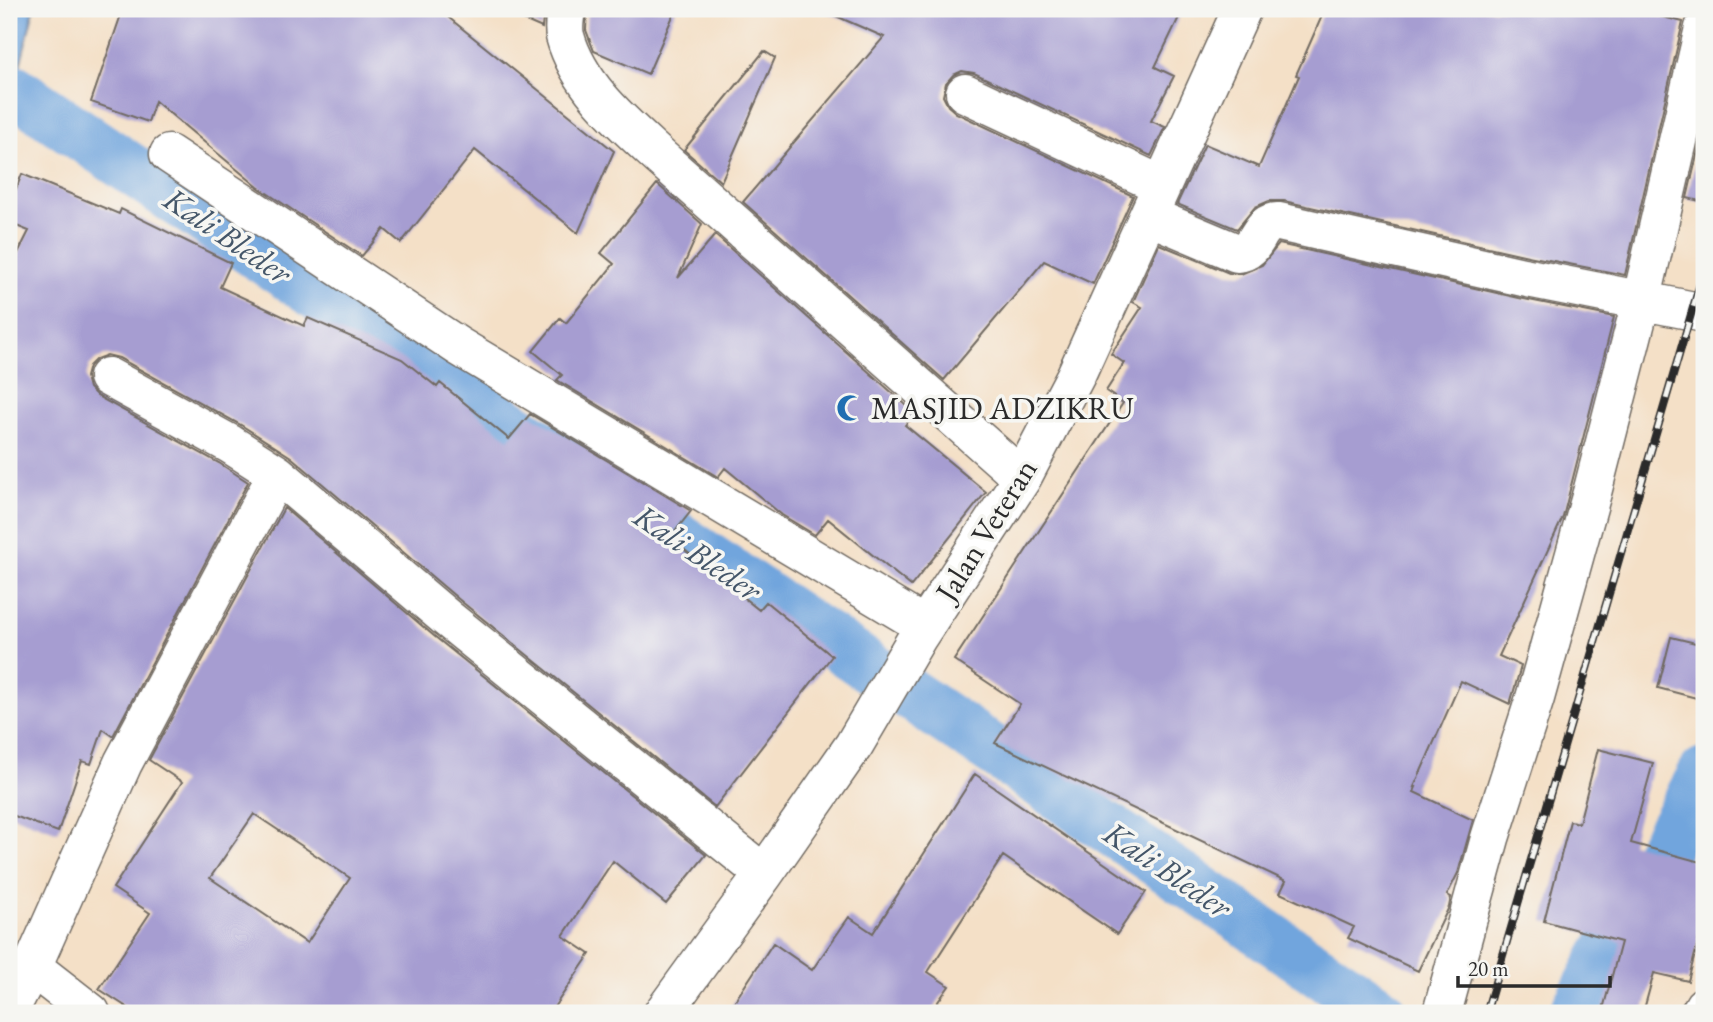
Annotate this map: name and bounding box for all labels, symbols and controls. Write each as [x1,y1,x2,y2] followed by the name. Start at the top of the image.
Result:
[155,177,301,295] water label: Kali Bleder
[871,387,1134,429] place label: MASJID ADZIKRU
[835,393,865,423] mosque icon: MASJID ADZIKRU
[924,450,1047,612] street label: Jalan Veteran
[625,494,771,612] water label: Kali Bleder
[1095,811,1241,929] water label: Kali Bleder
[1458,945,1610,989] scale bar
[1468,955,1509,982] text: 20 m

